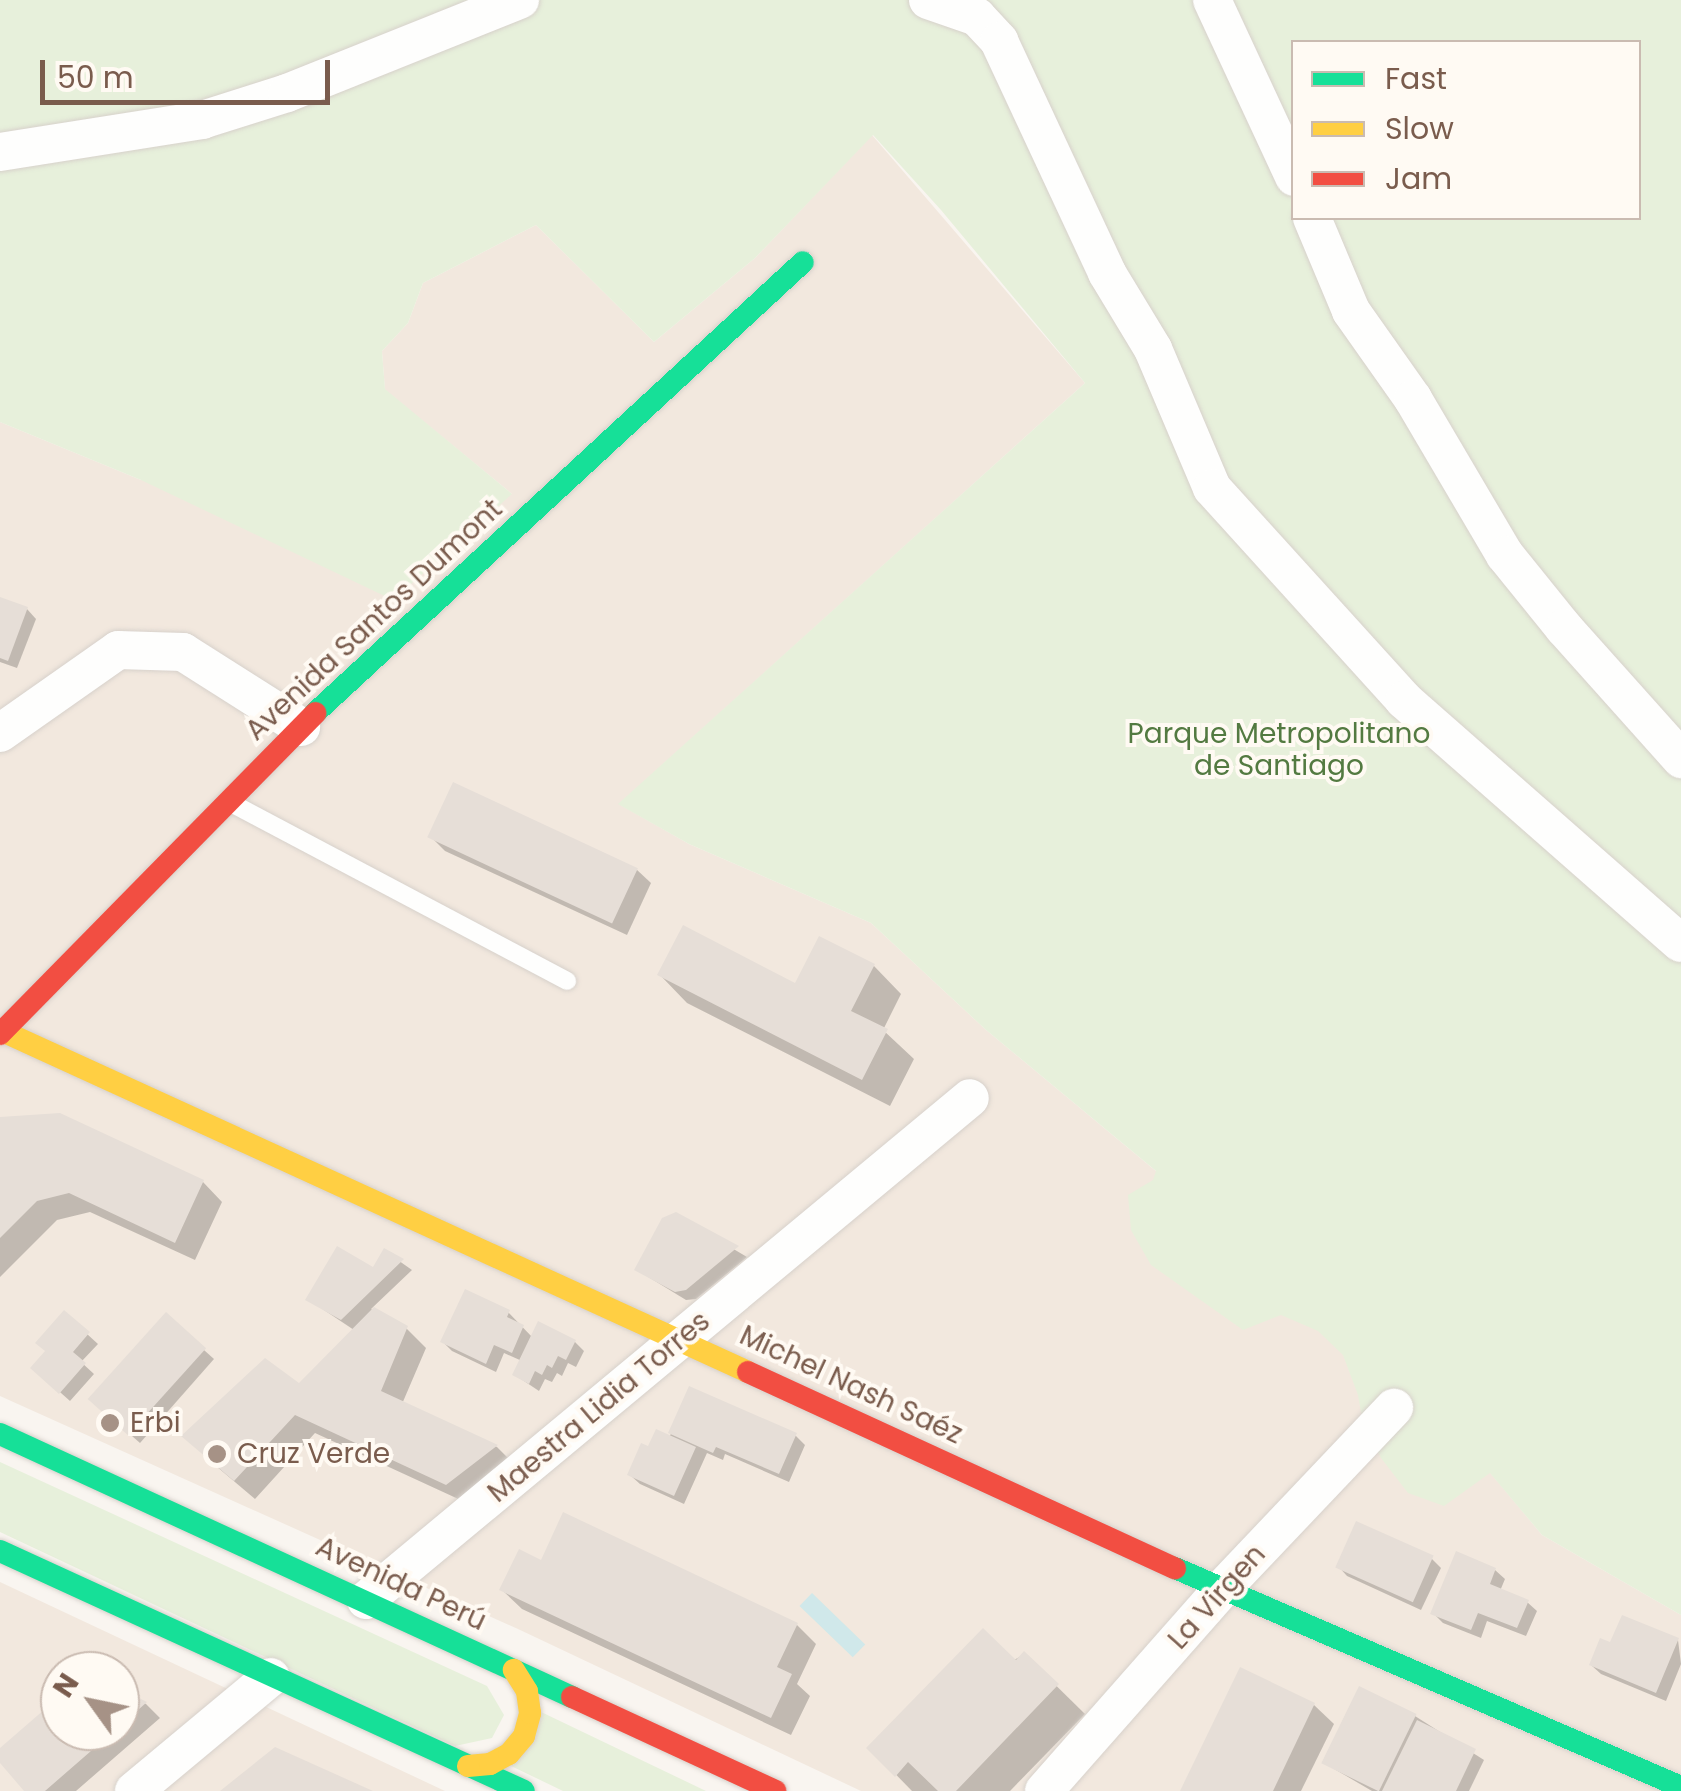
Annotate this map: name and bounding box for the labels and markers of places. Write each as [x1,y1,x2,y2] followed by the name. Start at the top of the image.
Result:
[130,1406,181,1440] place label: Erbi
[99,1412,121,1434] marker: Erbi
[237,1437,390,1471] place label: Cruz Verde
[206,1443,228,1465] marker: Cruz Verde

